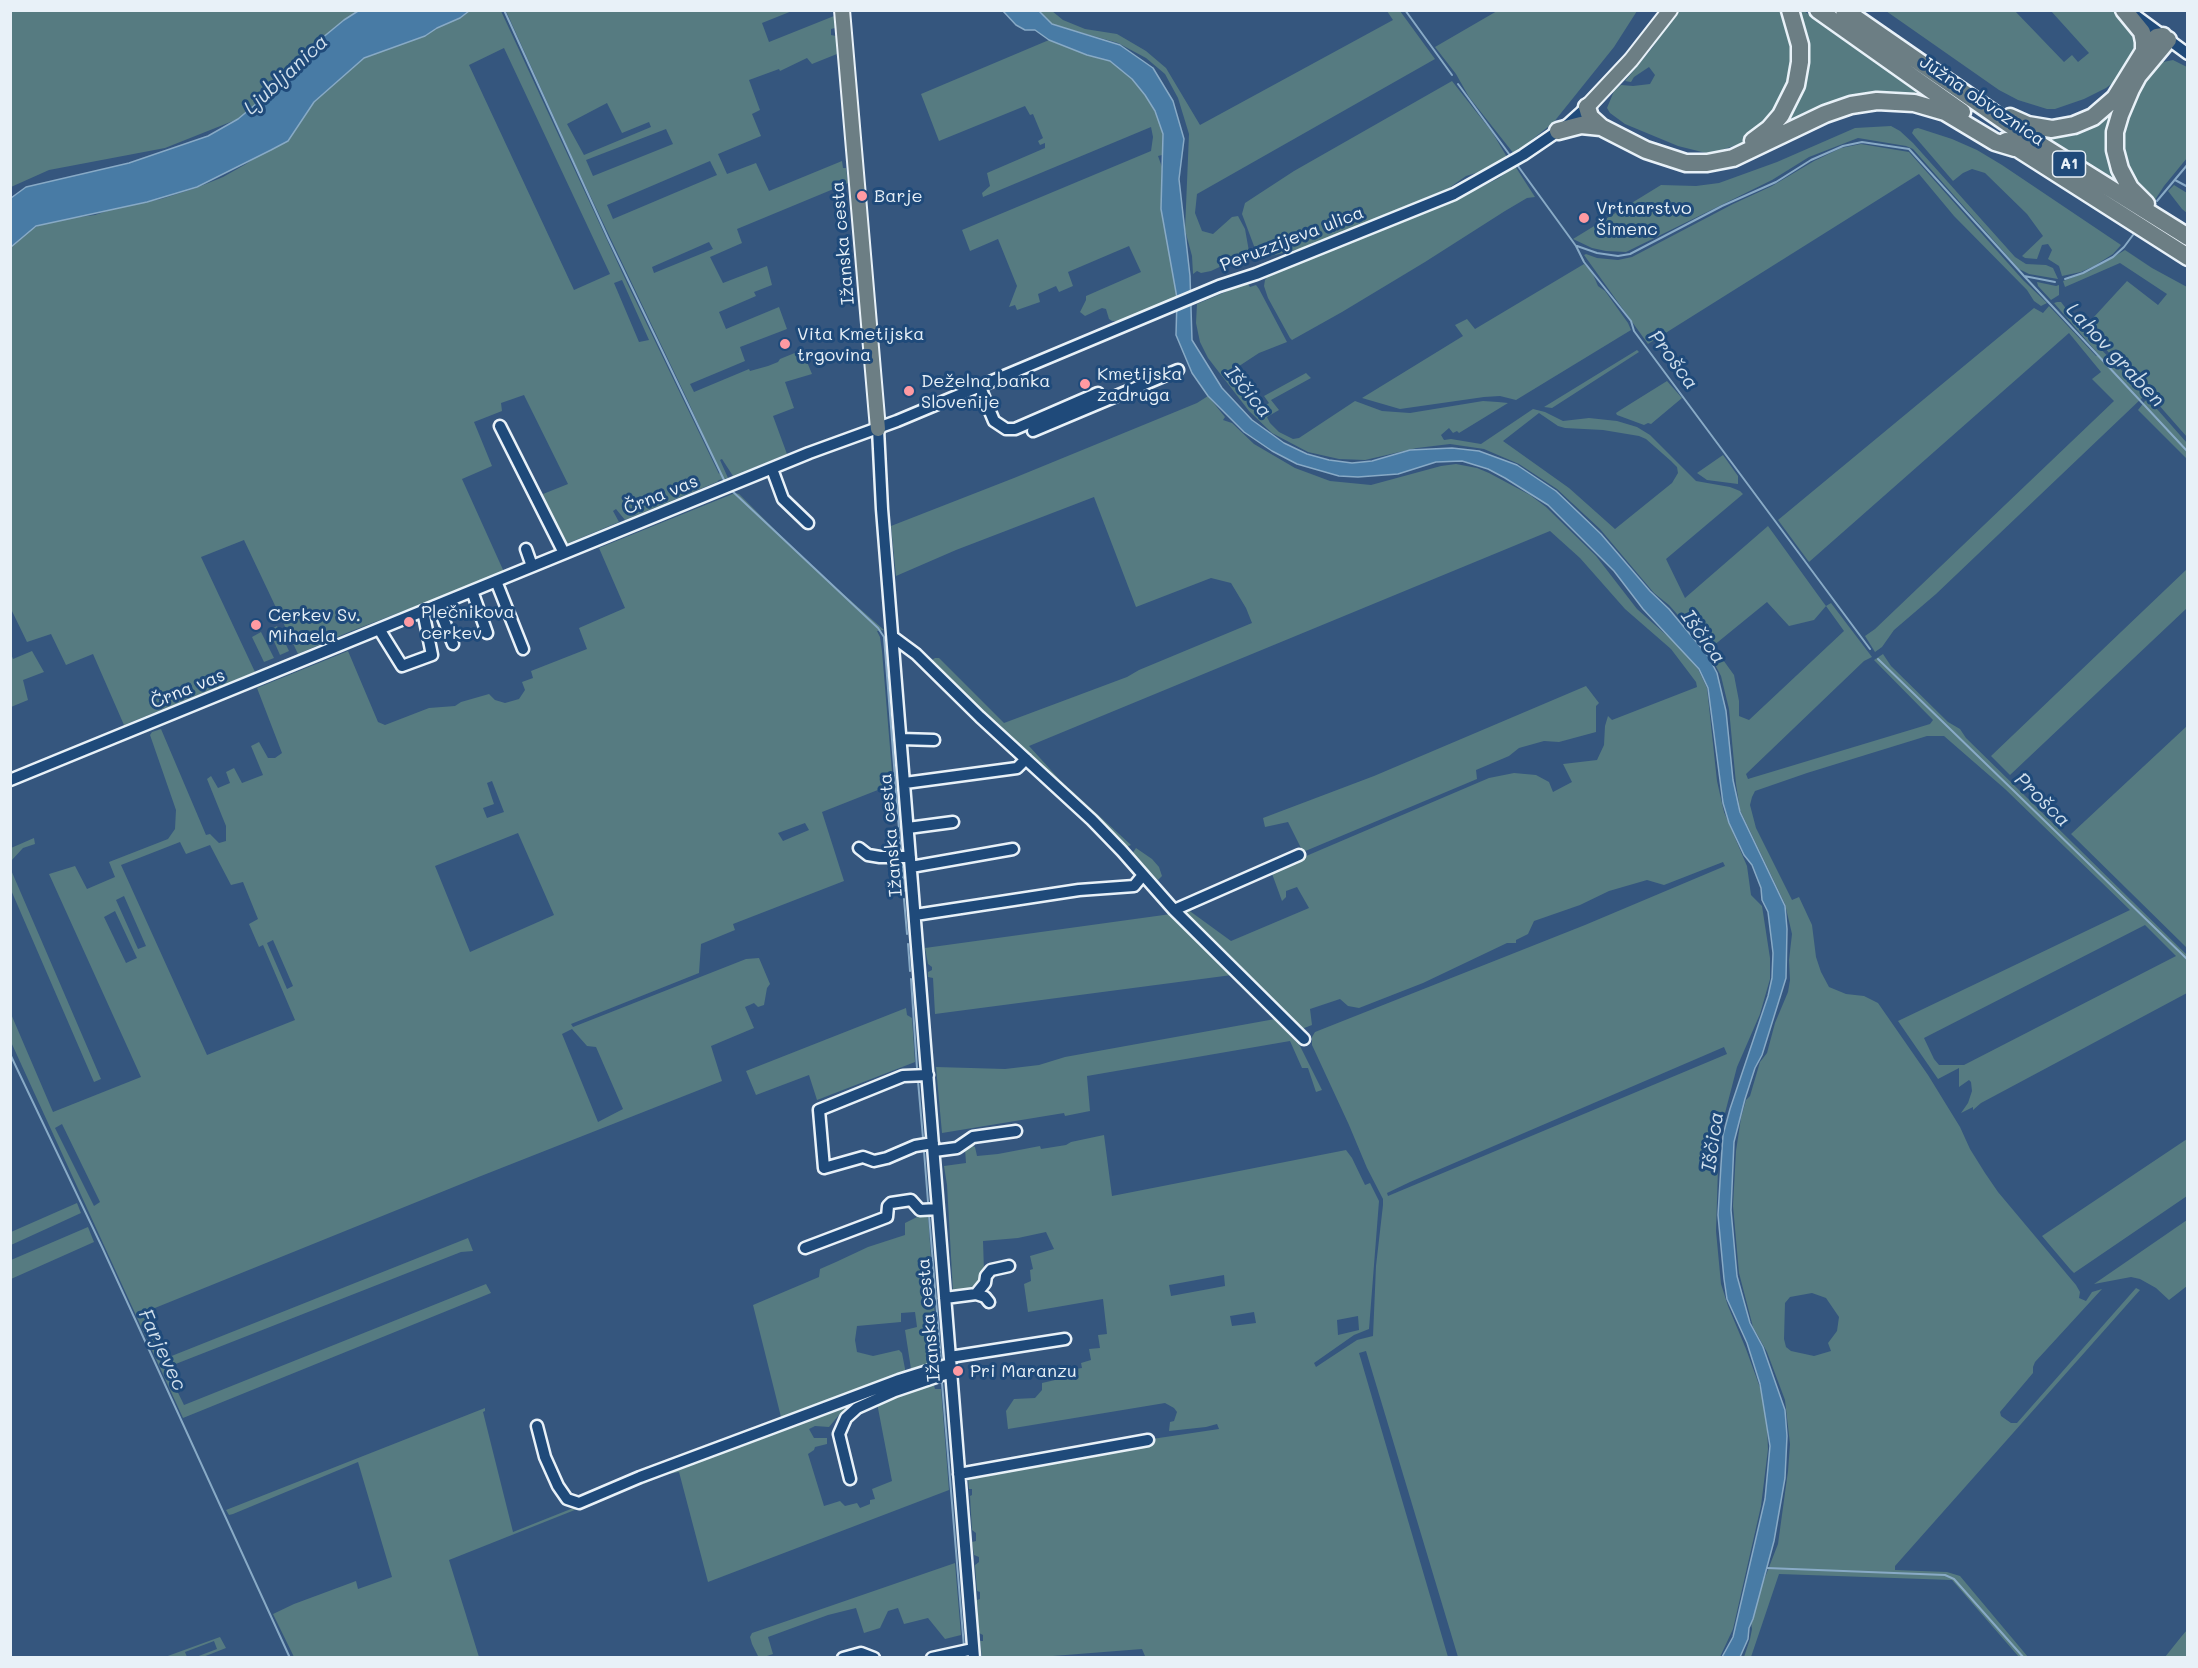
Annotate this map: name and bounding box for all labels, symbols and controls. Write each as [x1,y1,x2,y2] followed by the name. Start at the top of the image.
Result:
[239,30,333,120] water label: Ljubljanica
[1915,51,2049,151] street label: Južna obvoznica
[2052,151,2086,177] road number: A1
[827,180,859,306] street label: Ižanska cesta
[874,185,923,207] place label: Barje
[855,189,869,203] marker: Barje
[1596,197,1692,240] place label: Vrtnarstvo Šimenc
[1217,202,1367,276] street label: Peruzzijeva ulica
[1577,211,1591,225] marker: Vrtnarstvo Šimenc
[2061,298,2169,412] water label: Lahov graben
[797,323,924,366] place label: Vita Kmetijska trgovina
[1643,326,1703,394] water label: Prošca
[778,337,792,351] marker: Vita Kmetijska trgovina
[1219,361,1277,423] water label: Iščica
[1097,363,1182,406] place label: Kmetijska zadruga
[921,370,1051,412] place label: Deželna banka Slovenije
[1078,377,1092,391] marker: Kmetijska zadruga
[902,384,916,398] marker: Deželna banka Slovenije
[621,470,701,520] street label: Črna vas
[421,601,515,644] place label: Plečnikova cerkev
[268,604,361,646] place label: Cerkev Sv. Mihaela
[1675,605,1731,669] water label: Iščica
[402,615,416,629] marker: Plečnikova cerkev
[249,618,263,632] marker: Cerkev Sv. Mihaela
[148,664,228,714] street label: Črna vas
[2009,768,2075,832] water label: Prošca
[875,772,907,898] street label: Ižanska cesta
[1697,1110,1729,1174] water label: Iščica
[913,1257,945,1383] street label: Ižanska cesta
[133,1305,191,1395] water label: Farjevec
[970,1360,1077,1382] place label: Pri Maranzu
[951,1364,965,1378] marker: Pri Maranzu

